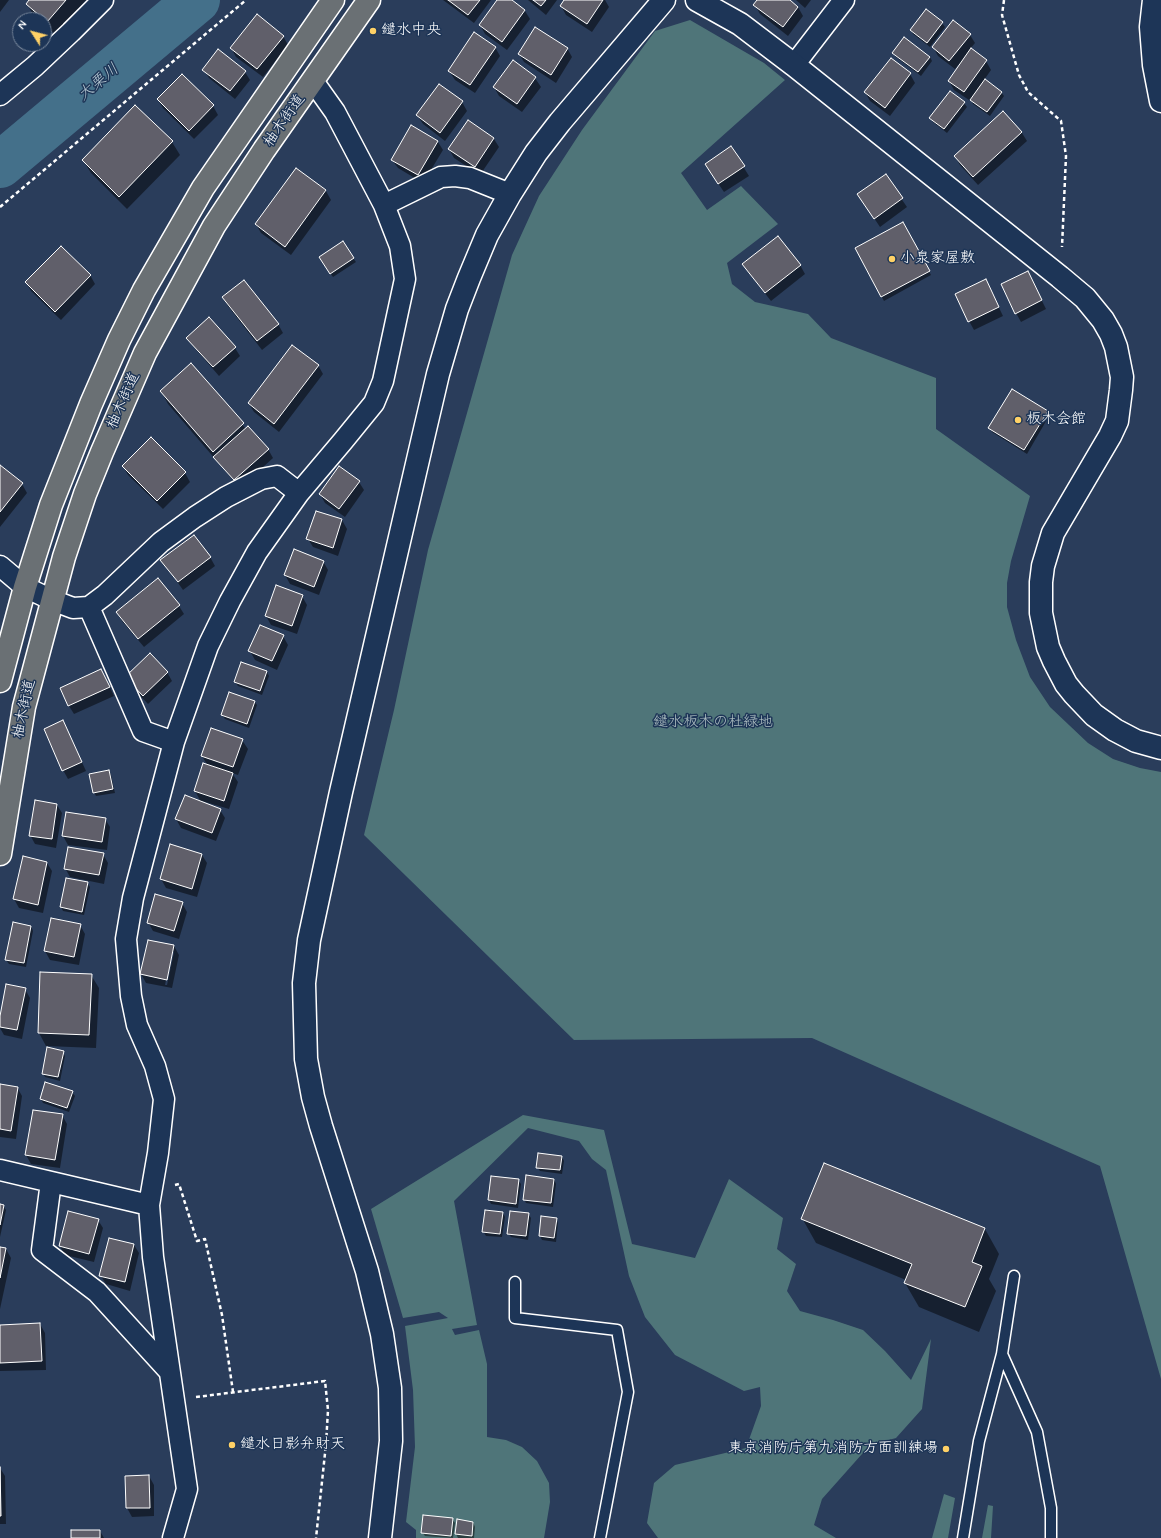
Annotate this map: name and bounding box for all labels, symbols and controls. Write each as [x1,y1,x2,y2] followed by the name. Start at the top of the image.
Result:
[12,12,52,52] north arrow
[15,18,31,33] text: N
[381,22,441,40] place label: 鑓水中央
[368,26,378,36] marker: 鑓水中央
[74,60,124,106] water label: 大栗川
[260,91,310,151] street label: 柚木街道
[900,250,975,268] place label: 小泉家屋敷
[887,254,897,264] marker: 小泉家屋敷
[104,370,144,432] street label: 柚木街道
[1026,411,1086,429] place label: 板木会館
[1013,415,1023,425] marker: 板木会館
[10,678,40,740] street label: 柚木街道
[653,714,773,732] park label: 鑓水板木の杜緑地
[240,1436,345,1454] place label: 鑓水日影弁財天
[227,1440,237,1450] marker: 鑓水日影弁財天
[728,1440,938,1458] place label: 東京消防庁第九消防方面訓練場
[941,1444,951,1454] marker: 東京消防庁第九消防方面訓練場

